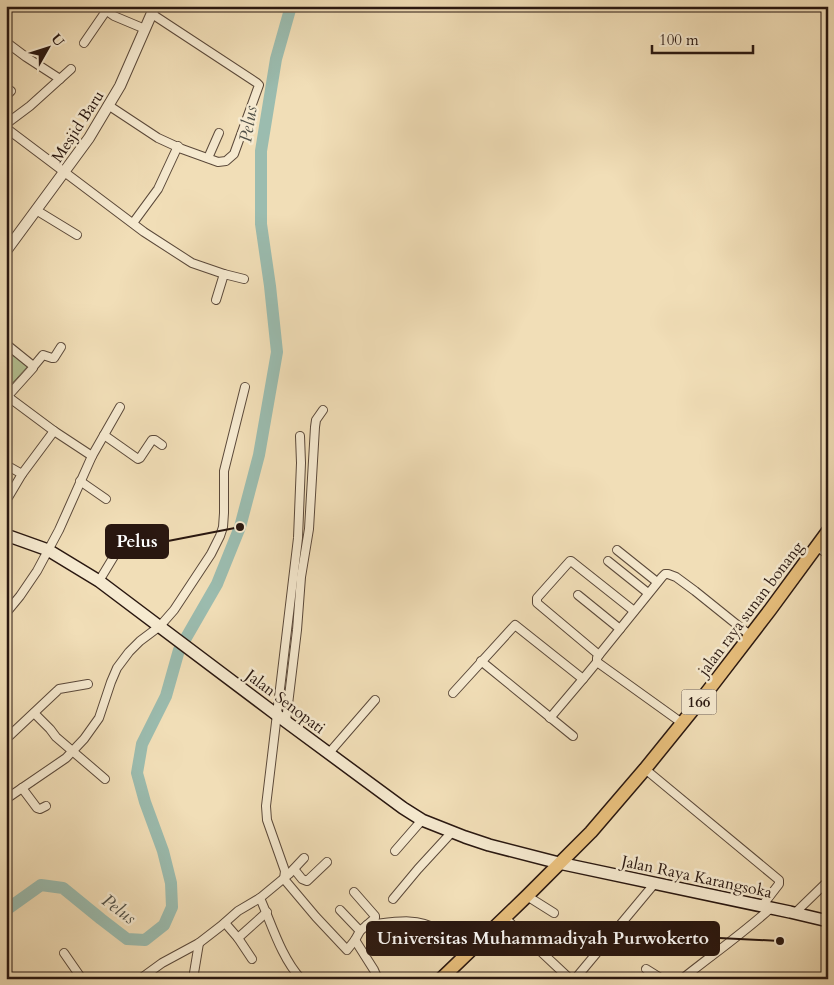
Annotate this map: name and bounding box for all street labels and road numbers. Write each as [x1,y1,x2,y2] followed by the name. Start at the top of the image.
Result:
[46,86,109,167] street label: Mesjid Baru
[692,537,809,682] street label: jalan raya sunan bonang
[239,663,330,739] street label: Jalan Senopati
[682,690,716,714] road number: 166
[617,850,774,904] street label: Jalan Raya Karangsoka

